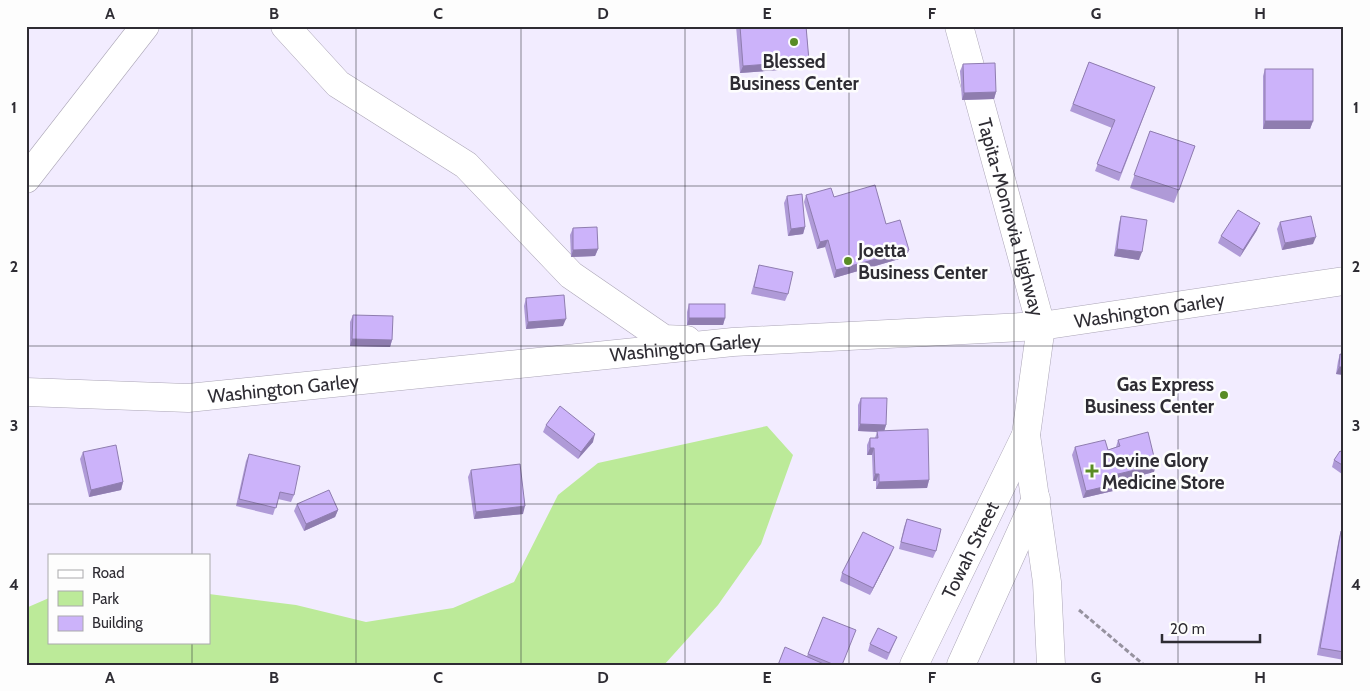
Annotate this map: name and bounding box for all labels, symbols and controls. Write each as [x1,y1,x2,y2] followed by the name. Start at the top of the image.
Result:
[105,4,115,23] text: A
[269,4,279,23] text: B
[433,4,443,23] text: C
[597,4,609,23] text: D
[762,4,772,23] text: E
[928,4,937,23] text: F
[1091,4,1101,23] text: G
[1254,4,1266,23] text: H
[788,36,800,48] marker: Blessed Business Center
[729,50,860,95] place label: Blessed Business Center
[11,98,17,117] text: 1
[1353,98,1359,117] text: 1
[973,116,1049,319] street label: Tapita-Monrovia Highway
[857,239,988,284] place label: Joetta Business Center
[842,255,854,267] marker: Joetta Business Center
[10,257,18,276] text: 2
[1352,257,1360,276] text: 2
[1073,288,1227,333] street label: Washington Garley
[609,330,762,367] street label: Washington Garley
[207,369,361,408] street label: Washington Garley
[1084,373,1215,418] place label: Gas Express Business Center
[1218,389,1230,401] marker: Gas Express Business Center
[10,416,18,435] text: 3
[1352,416,1360,435] text: 3
[1102,449,1225,494] place label: Devine Glory Medicine Store
[1086,465,1098,477] marker: Devine Glory Medicine Store
[937,497,1004,603] street label: Towah Street
[48,554,210,644] legend
[92,564,125,582] text: Road
[9,575,19,594] text: 4
[1351,575,1361,594] text: 4
[92,590,119,608] text: Park
[1162,611,1260,643] scale bar
[92,614,143,632] text: Building
[1170,620,1205,638] text: 20 m
[105,668,115,687] text: A
[269,668,279,687] text: B
[433,668,443,687] text: C
[597,668,609,687] text: D
[762,668,772,687] text: E
[928,668,937,687] text: F
[1091,668,1101,687] text: G
[1254,668,1266,687] text: H

